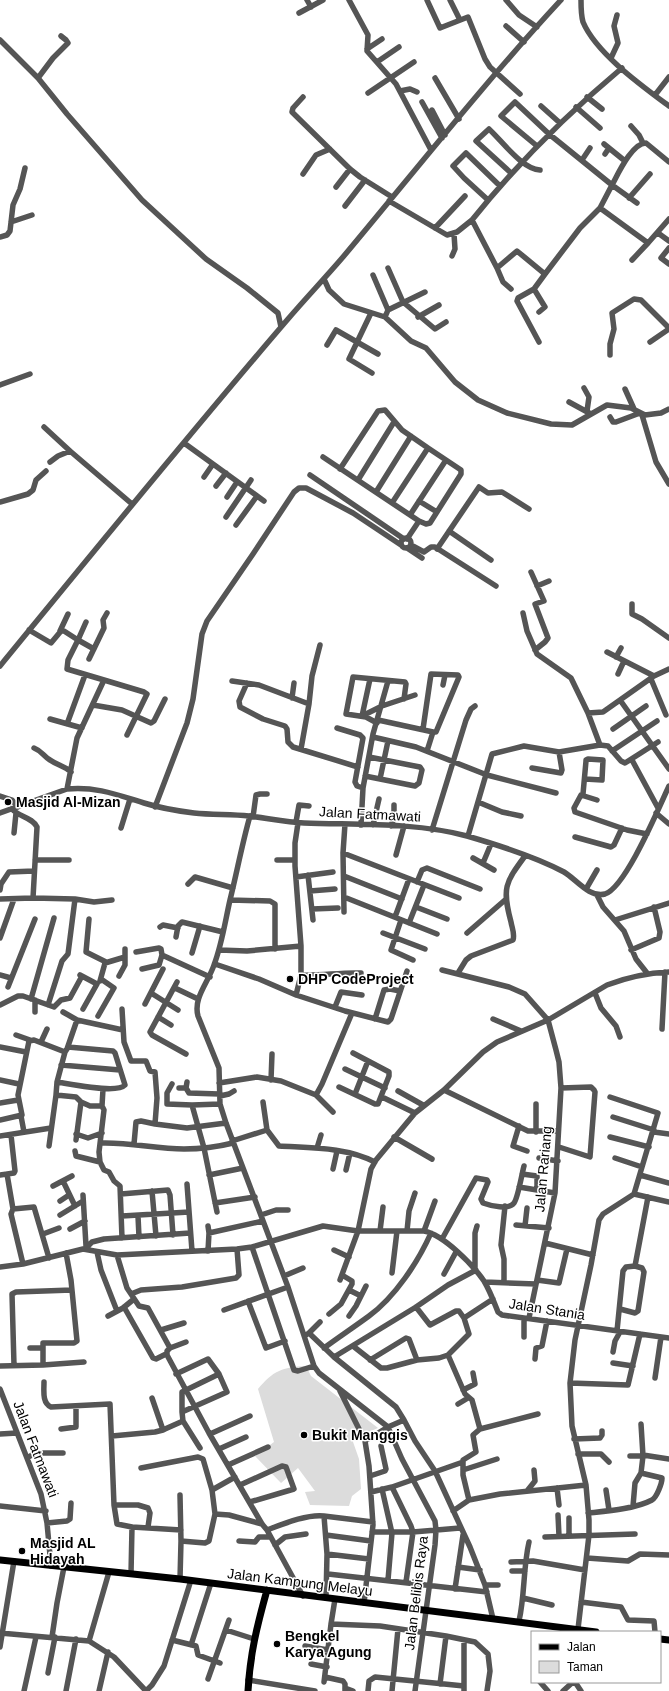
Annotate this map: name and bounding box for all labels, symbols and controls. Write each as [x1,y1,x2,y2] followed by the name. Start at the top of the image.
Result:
[16,794,121,810] place label: Masjid Al-Mizan
[3,797,13,807] marker: Masjid Al-Mizan
[319,803,421,825] street label: Jalan Fatmawati
[298,971,414,987] place label: DHP CodeProject
[285,974,295,984] marker: DHP CodeProject
[531,1125,555,1213] street label: Jalan Rariang
[508,1295,587,1323] street label: Jalan Stania
[10,1399,62,1499] street label: Jalan Fatmawati
[312,1427,408,1443] place label: Bukit Manggis
[299,1430,309,1440] marker: Bukit Manggis
[30,1535,96,1567] place label: Masjid AL Hidayah
[401,1535,431,1651] street label: Jalan Belibis Raya
[17,1546,27,1556] marker: Masjid AL Hidayah
[226,1565,374,1599] street label: Jalan Kampung Melayu
[285,1628,372,1660] place label: Bengkel Karya Agung
[531,1631,661,1683] legend
[272,1639,282,1649] marker: Bengkel Karya Agung
[567,1640,596,1654] text: Jalan
[567,1660,603,1674] text: Taman

